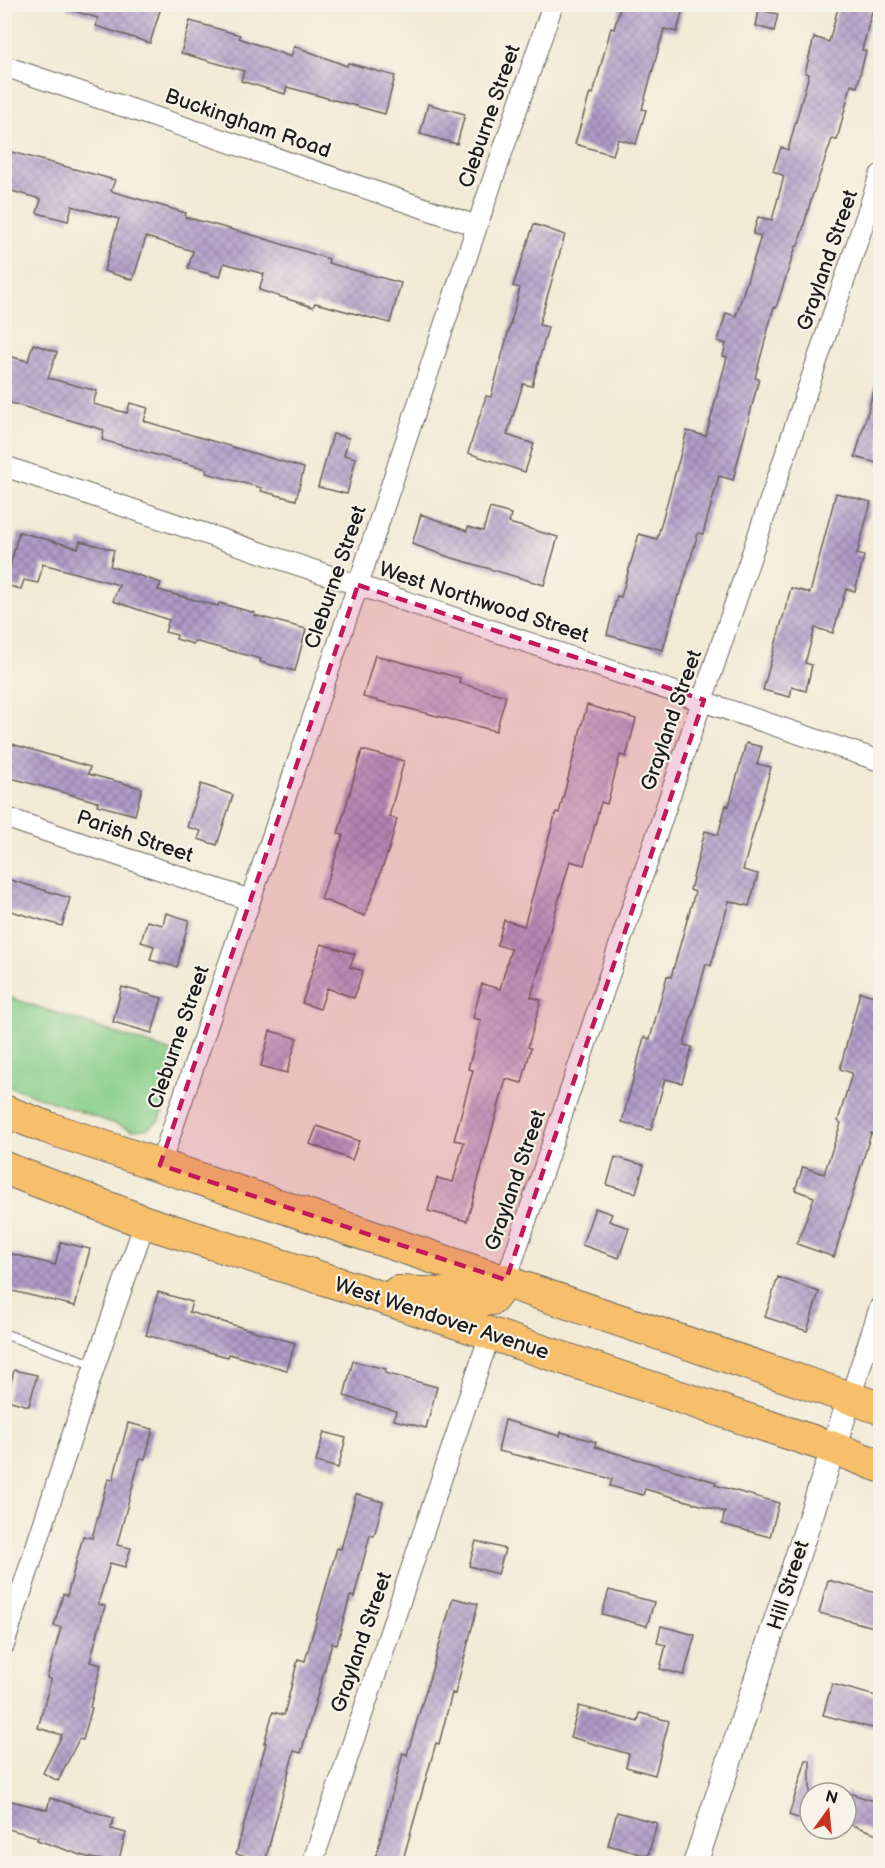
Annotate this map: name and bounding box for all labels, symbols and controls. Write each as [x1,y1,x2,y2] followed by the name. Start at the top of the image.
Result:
[453,41,526,191] street label: Cleburne Street
[162,83,334,164] street label: Buckingham Road
[792,186,863,334] street label: Grayland Street
[299,502,372,652] street label: Cleburne Street
[376,557,592,648] street label: West Northwood Street
[636,646,707,794] street label: Grayland Street
[73,805,197,868] street label: Parish Street
[142,962,215,1112] street label: Cleburne Street
[480,1106,551,1254] street label: Grayland Street
[331,1272,552,1365] street label: West Wendover Avenue
[762,1537,815,1633] street label: Hill Street
[326,1568,397,1716] street label: Grayland Street
[798,1781,858,1841] north arrow
[823,1787,840,1809] text: N

